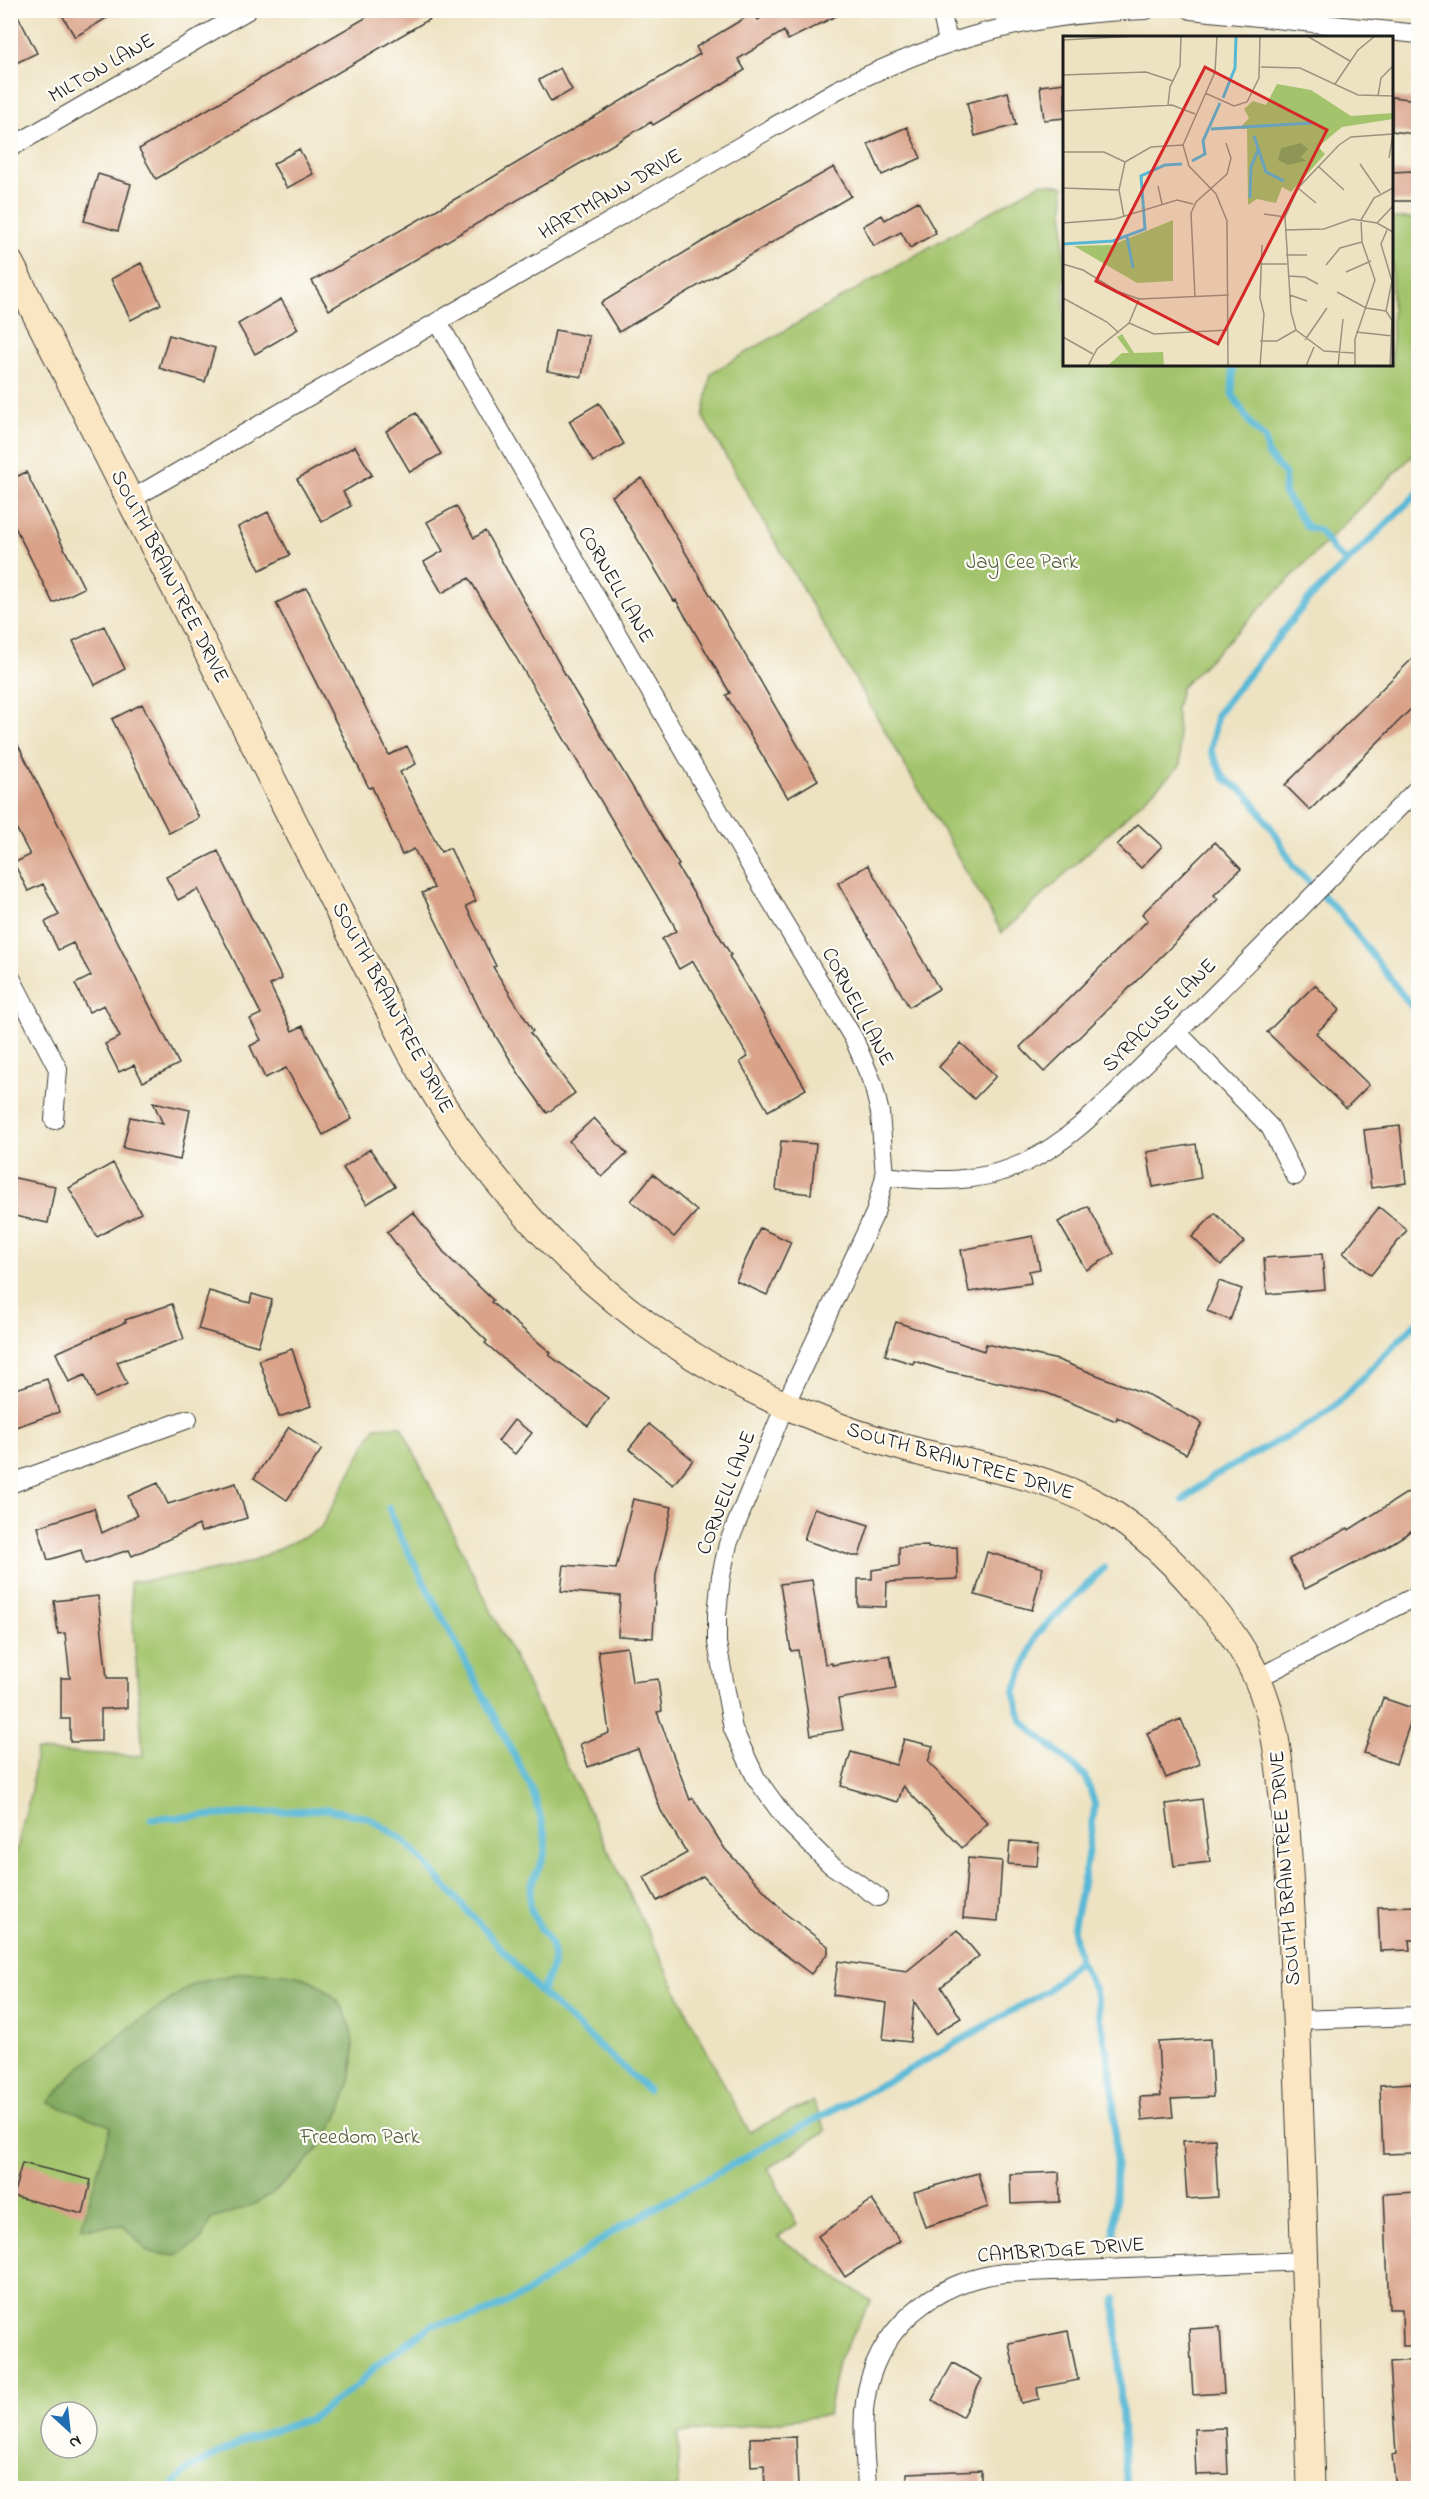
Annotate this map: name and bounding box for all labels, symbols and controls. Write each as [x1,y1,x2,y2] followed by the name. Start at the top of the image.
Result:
[43,26,161,112] street label: MILTON LANE
[1063,36,1393,366] inset map
[534,142,688,248] street label: HARTMANN DRIVE
[102,465,236,689] street label: SOUTH BRAINTREE DRIVE
[569,521,661,649] street label: CORNELL LANE
[966,548,1079,580] park label: Jay Cee Park
[323,897,461,1119] street label: SOUTH BRAINTREE DRIVE
[813,942,901,1072] street label: CORNELL LANE
[1096,952,1224,1080] street label: SYRACUSE LANE
[843,1415,1077,1509] street label: SOUTH BRAINTREE DRIVE
[690,1427,764,1559] street label: CORNELL LANE
[1263,1749,1309,1987] street label: SOUTH BRAINTREE DRIVE
[299,2123,421,2153] park label: Freedom Park
[976,2230,1146,2272] street label: CAMBRIDGE DRIVE
[39,2400,99,2460] north arrow
[64,2428,85,2455] text: N

